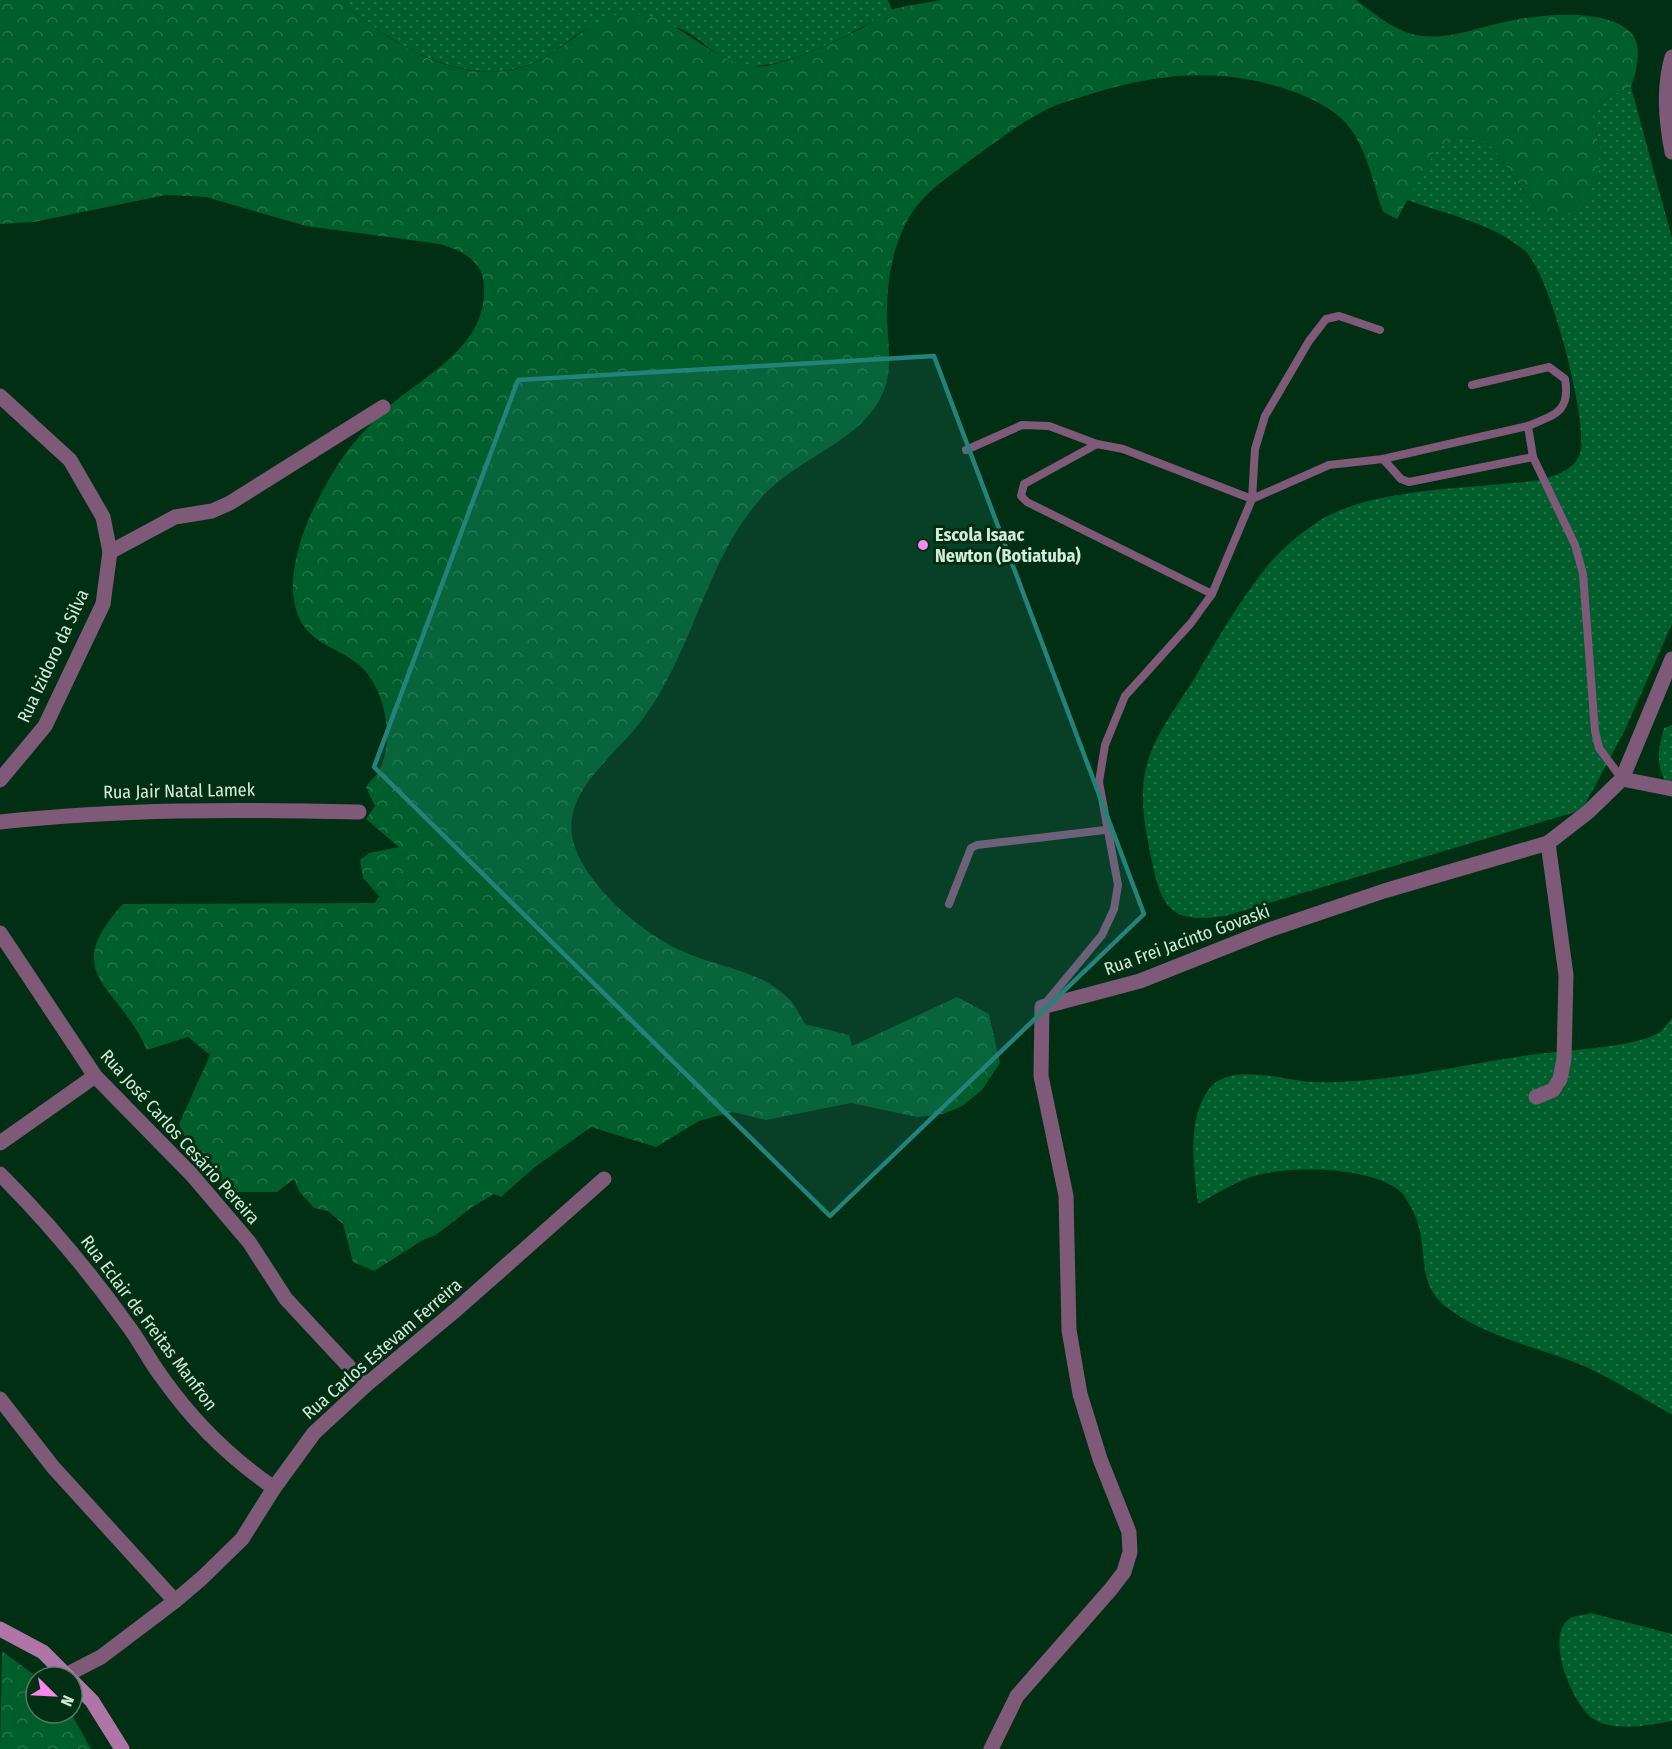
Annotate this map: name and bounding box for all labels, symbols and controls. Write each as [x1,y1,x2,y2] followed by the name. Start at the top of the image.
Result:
[935,524,1081,567] place label: Escola Isaac Newton (Botiatuba)
[916,538,930,552] marker: Escola Isaac Newton (Botiatuba)
[12,586,94,726] street label: Rua Izidoro da Silva
[103,779,256,803] street label: Rua Jair Natal Lamek
[1101,900,1273,980] street label: Rua Frei Jacinto Govaski
[96,1045,264,1229] street label: Rua José Carlos Cesário Pereira
[76,1231,222,1415] street label: Rua Eclair de Freitas Manfron
[298,1274,466,1424] street label: Rua Carlos Estevam Ferreira
[24,1665,84,1725] north arrow
[57,1693,78,1709] text: N

